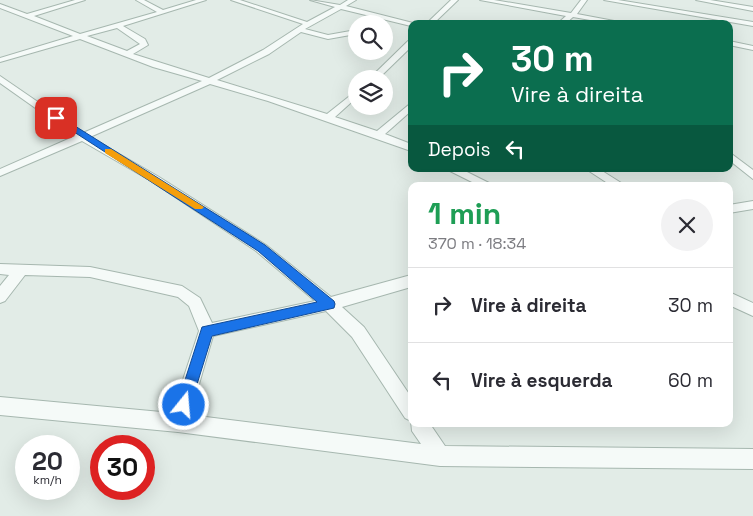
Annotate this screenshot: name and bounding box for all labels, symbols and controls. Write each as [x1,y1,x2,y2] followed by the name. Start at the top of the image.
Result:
[348,15,393,115] map controls
[348,15,393,60] button: search
[511,37,594,81] text: 30 m
[428,40,493,105] icon: right
[348,70,393,115] button: layers
[511,80,643,108] text: Vire à direita
[35,97,77,139] pin
[42,104,70,132] icon: arrive
[501,135,529,163] icon: left
[428,137,491,162] text: Depois
[428,194,501,233] text: 1 min
[661,199,713,251] button: close
[428,233,526,254] text: 370 m · 18:34
[428,291,456,319] icon: right
[471,293,587,318] text: Vire à direita
[668,293,713,318] text: 30 m
[428,366,456,394] icon: left
[471,368,613,393] text: Vire à esquerda
[668,368,713,393] text: 60 m
[157,378,209,430] position arrow
[90,435,155,500] speed limit sign: 30
[32,445,63,477] text: 20
[33,472,62,488] text: km/h

